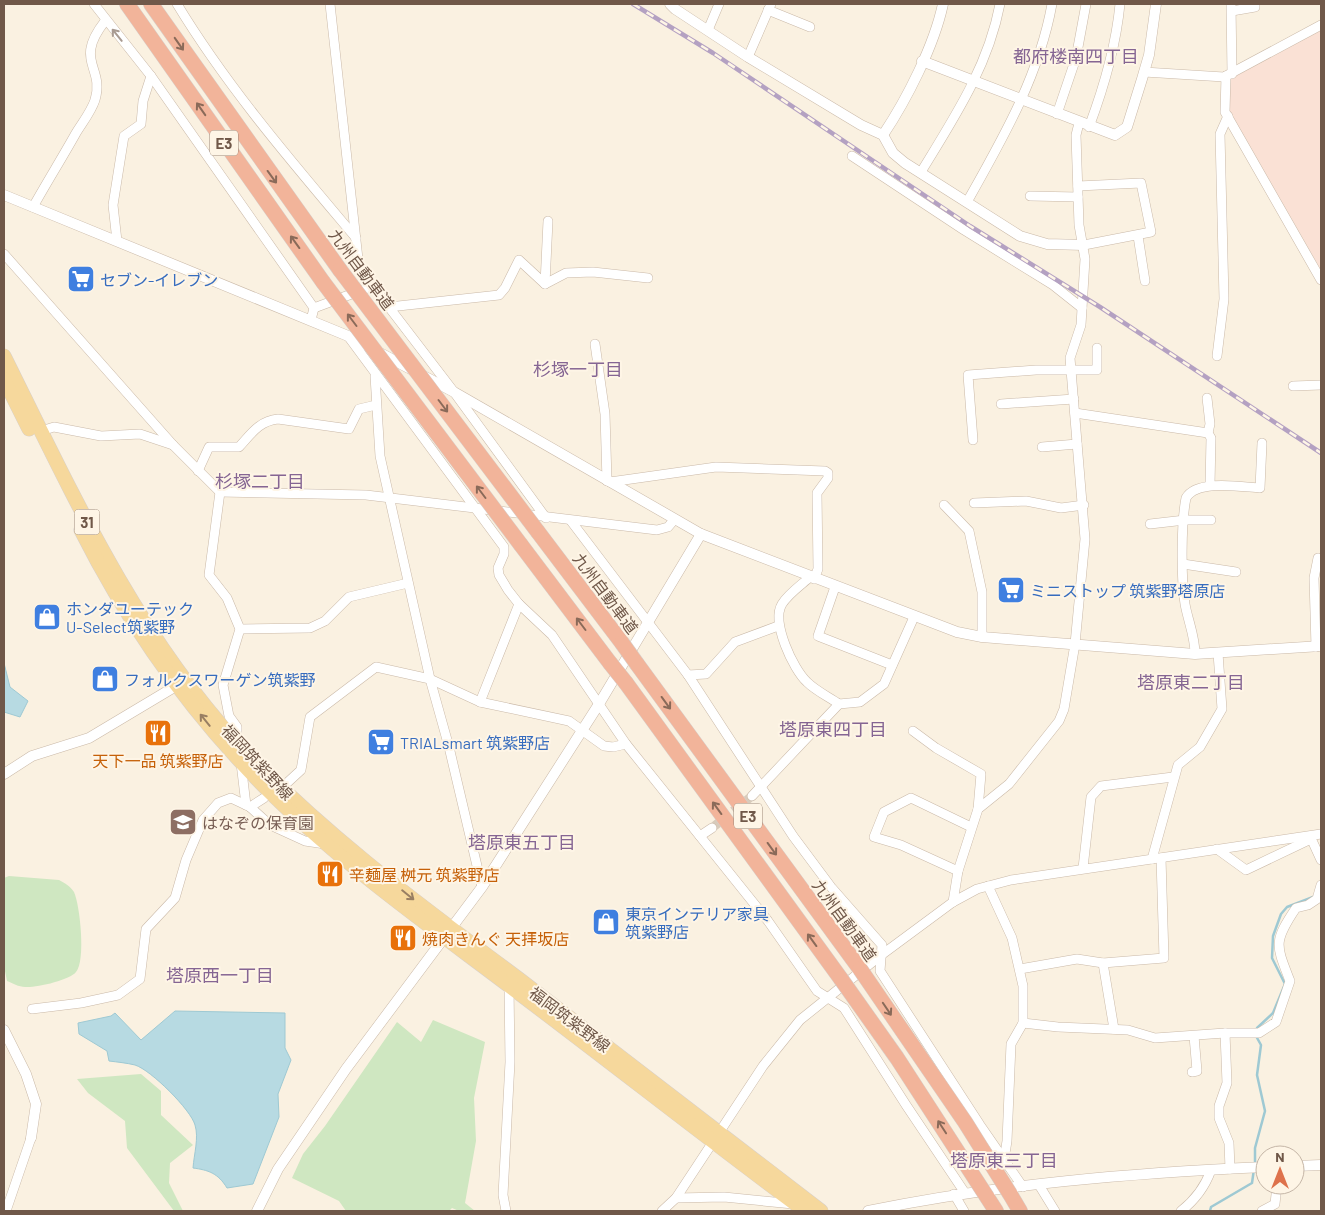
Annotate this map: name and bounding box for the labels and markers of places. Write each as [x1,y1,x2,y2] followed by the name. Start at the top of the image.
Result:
[66,264,96,294] supermarket icon: セブン-イレブン
[100,270,218,289] place label: セブン-イレブン
[996,575,1026,605] supermarket icon: ミニストップ 筑紫野塔原店
[1030,581,1225,600] place label: ミニストップ 筑紫野塔原店
[66,599,194,636] place label: ホンダユーテック U-Select筑紫野
[32,602,62,632] shop icon: ホンダユーテック U-Select筑紫野
[90,664,120,694] shop icon: フォルクスワーゲン筑紫野
[124,670,316,689] place label: フォルクスワーゲン筑紫野
[143,718,173,748] restaurant icon: 天下一品 筑紫野店
[366,727,396,757] supermarket icon: TRIALsmart 筑紫野店
[400,733,550,752] place label: TRIALsmart 筑紫野店
[92,751,224,770] place label: 天下一品 筑紫野店
[168,807,198,837] school or university icon: はなぞの保育園
[202,813,314,832] place label: はなぞの保育園
[315,859,345,889] restaurant icon: 辛麺屋 桝元 筑紫野店
[349,865,499,884] place label: 辛麺屋 桝元 筑紫野店
[625,904,769,941] place label: 東京インテリア家具 筑紫野店
[591,907,621,937] shop icon: 東京インテリア家具 筑紫野店
[388,923,418,953] restaurant icon: 焼肉きんぐ 天拝坂店
[422,929,569,948] place label: 焼肉きんぐ 天拝坂店

